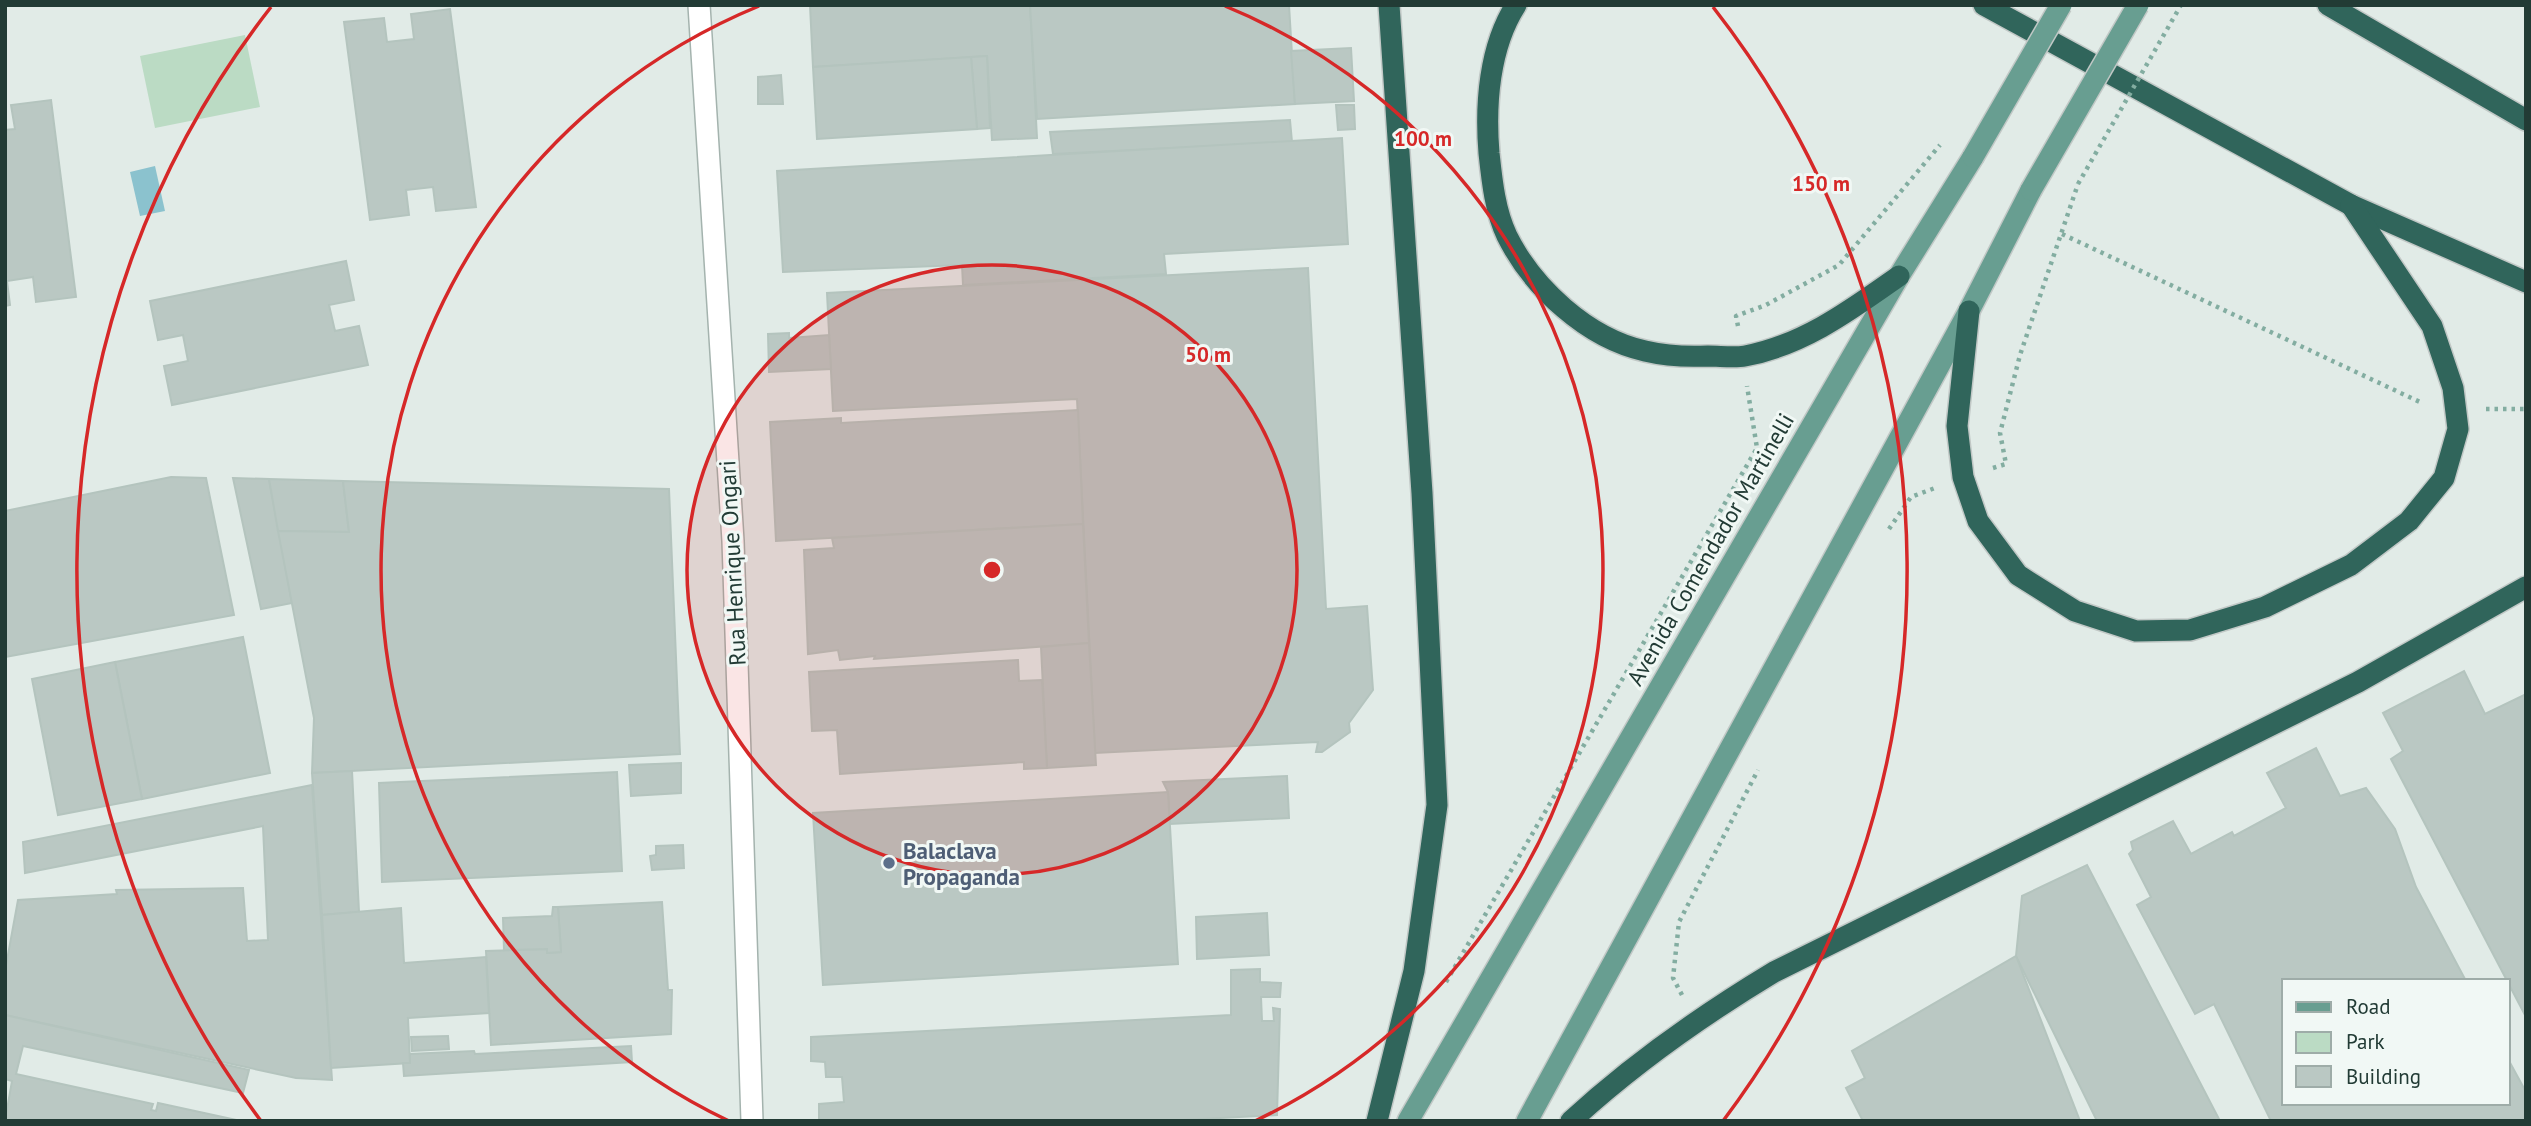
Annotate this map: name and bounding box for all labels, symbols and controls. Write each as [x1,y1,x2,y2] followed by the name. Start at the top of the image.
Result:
[1394,125,1452,152] text: 100 m
[1792,170,1850,197] text: 150 m
[1185,341,1231,368] text: 50 m
[1620,408,1800,690] street label: Avenida Comendador Martinelli
[712,460,752,666] street label: Rua Henrique Ongari
[980,558,1004,582] centre of rings
[903,836,1020,891] place label: Balaclava Propaganda
[881,855,897,871] marker: Balaclava Propaganda
[2282,979,2510,1105] legend
[2346,993,2390,1020] text: Road
[2346,1028,2385,1055] text: Park
[2346,1063,2421,1090] text: Building

